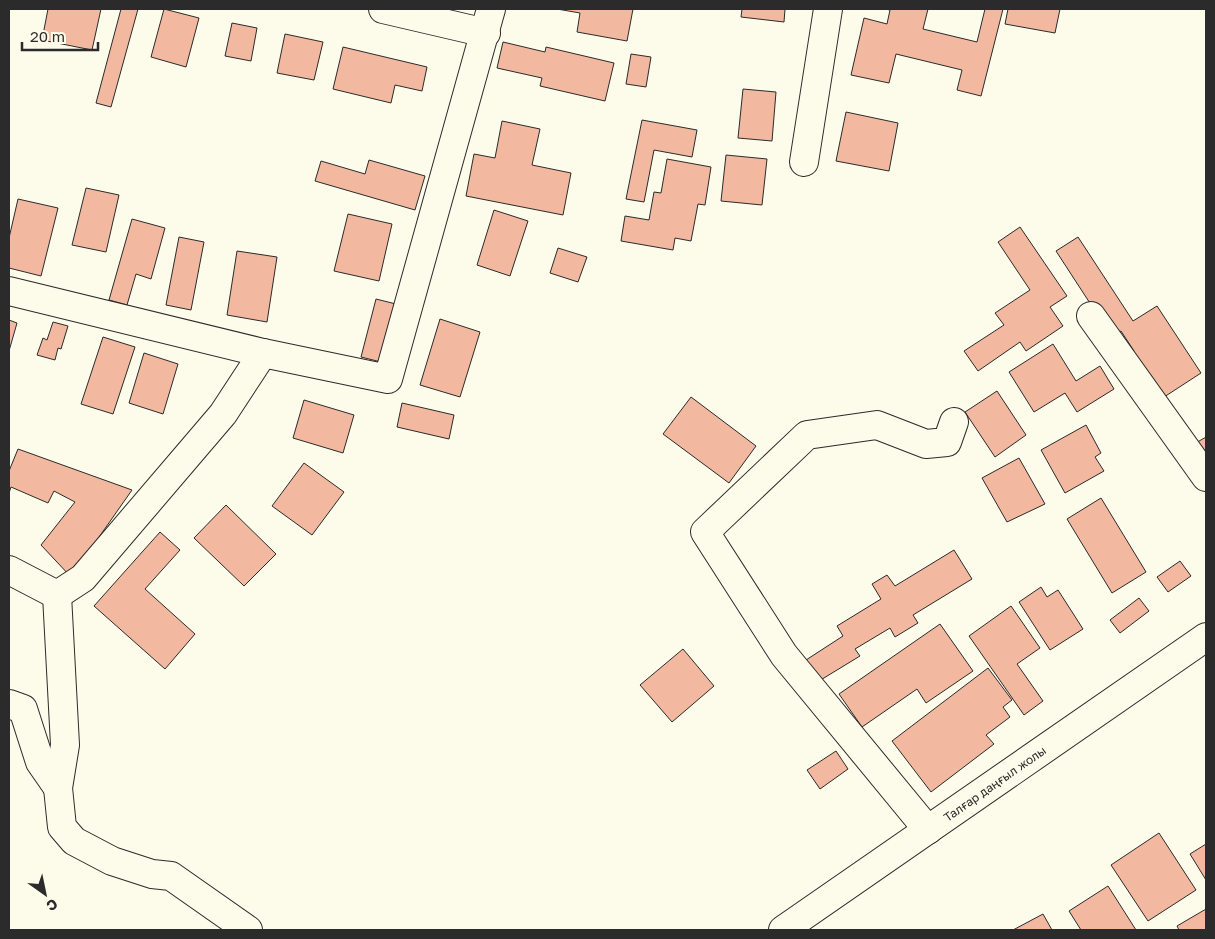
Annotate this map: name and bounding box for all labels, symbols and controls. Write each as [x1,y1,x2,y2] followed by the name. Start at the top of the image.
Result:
[22,20,99,52] scale bar
[30,27,65,45] text: 20 m
[941,743,1049,825] street label: Талғар даңғыл жолы
[20,869,70,919] north arrow
[44,895,61,915] text: С

